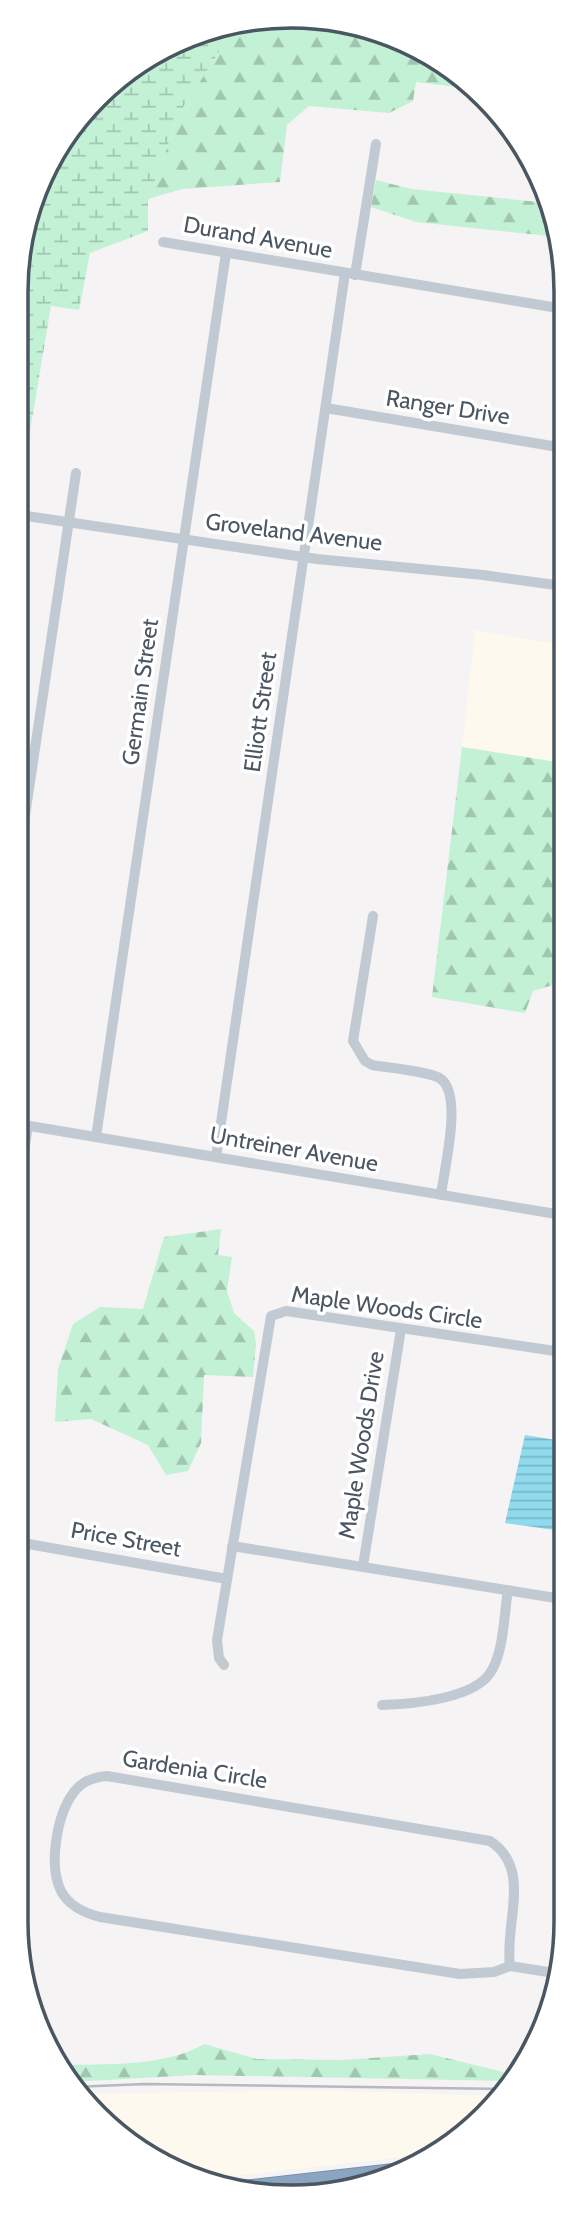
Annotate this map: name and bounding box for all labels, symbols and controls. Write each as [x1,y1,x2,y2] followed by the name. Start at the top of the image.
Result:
[181,210,335,264] street label: Durand Avenue
[384,383,512,431] street label: Ranger Drive
[204,507,384,557] street label: Groveland Avenue
[116,617,164,767] street label: Germain Street
[238,650,282,774] street label: Elliott Street
[208,1120,381,1178] street label: Untreiner Avenue
[290,1280,484,1334] street label: Maple Woods Circle
[332,1349,390,1541] street label: Maple Woods Drive
[69,1516,184,1563] street label: Price Street
[121,1744,270,1794] street label: Gardenia Circle

